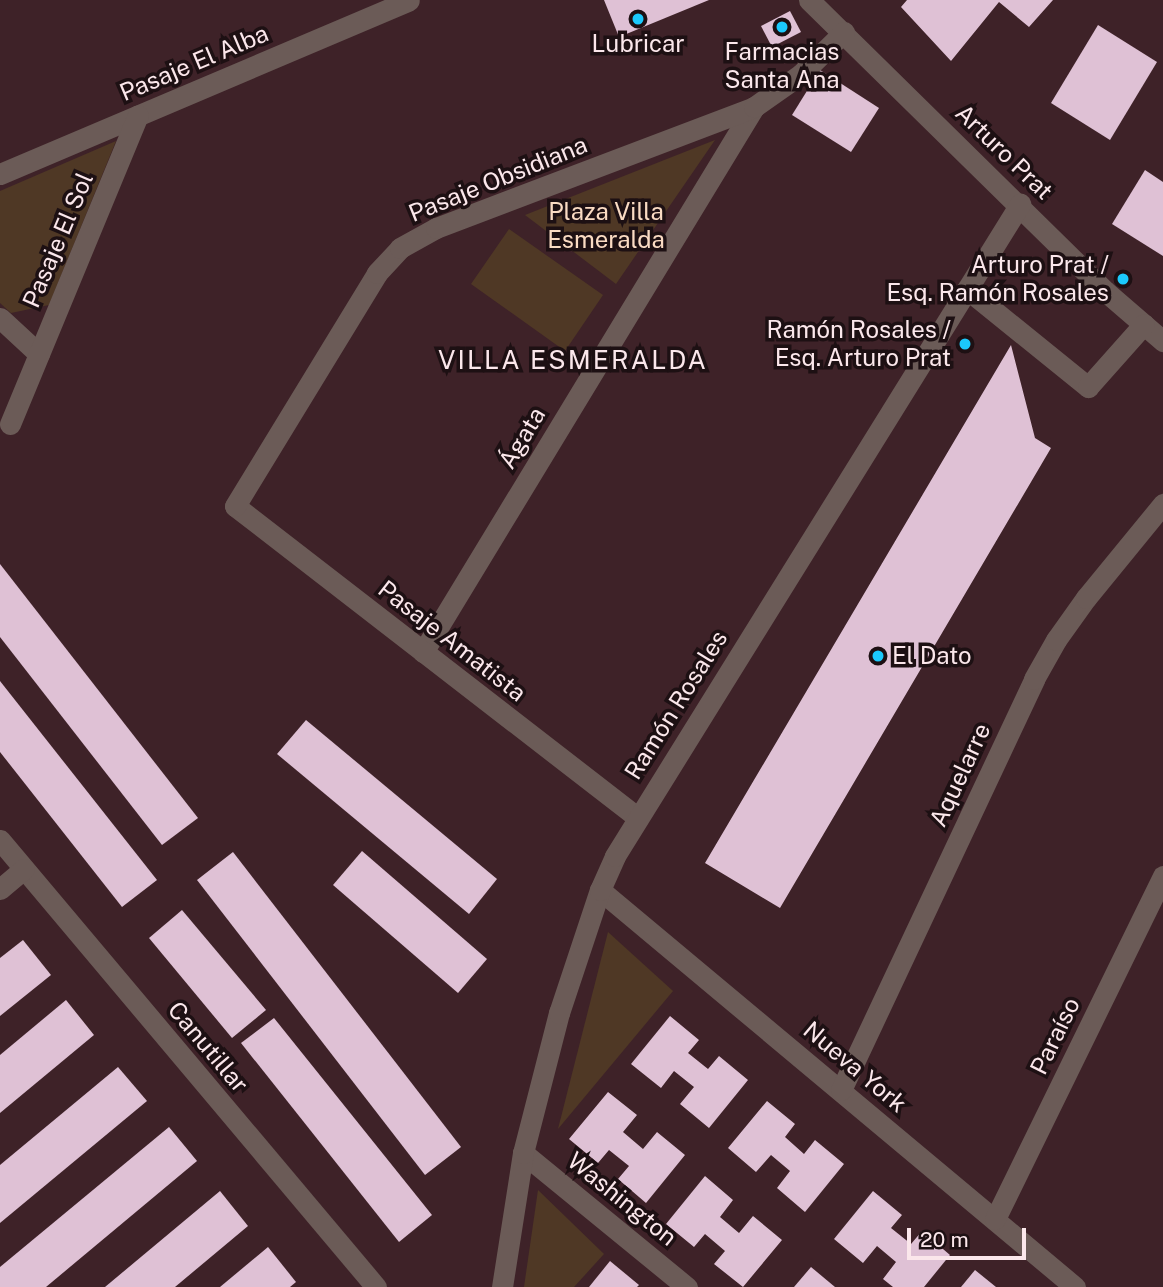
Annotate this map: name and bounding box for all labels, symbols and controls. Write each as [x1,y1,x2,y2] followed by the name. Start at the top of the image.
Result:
[630,11,646,27] marker: Lubricar
[115,19,273,107] street label: Pasaje El Alba
[774,19,790,35] marker: Farmacias Santa Ana
[591,30,685,58] place label: Lubricar
[724,38,840,94] place label: Farmacias Santa Ana
[949,98,1059,206] street label: Arturo Prat
[405,130,591,228] street label: Pasaje Obsidiana
[17,168,99,312] street label: Pasaje El Sol
[547,198,665,254] park label: Plaza Villa Esmeralda
[886,251,1109,307] place label: Arturo Prat / Esq. Ramón Rosales
[1115,271,1131,287] marker: Arturo Prat / Esq. Ramón Rosales
[766,316,951,372] place label: Ramón Rosales / Esq. Arturo Prat
[957,336,973,352] marker: Ramón Rosales / Esq. Arturo Prat
[440,344,706,376] district label: VILLA ESMERALDA
[493,402,551,474] street label: Ágata
[372,574,532,708] street label: Pasaje Amatista
[619,625,733,785] street label: Ramón Rosales
[892,642,972,670] place label: El Dato
[870,648,886,664] marker: El Dato
[923,719,997,831] street label: Aquelarre
[1024,993,1086,1079] street label: Paraíso
[162,996,254,1098] street label: Canutillar
[798,1016,912,1118] street label: Nueva York
[561,1146,683,1252] street label: Washington
[911,1214,1030,1258] scale bar
[920,1227,969,1252] text: 20 m

